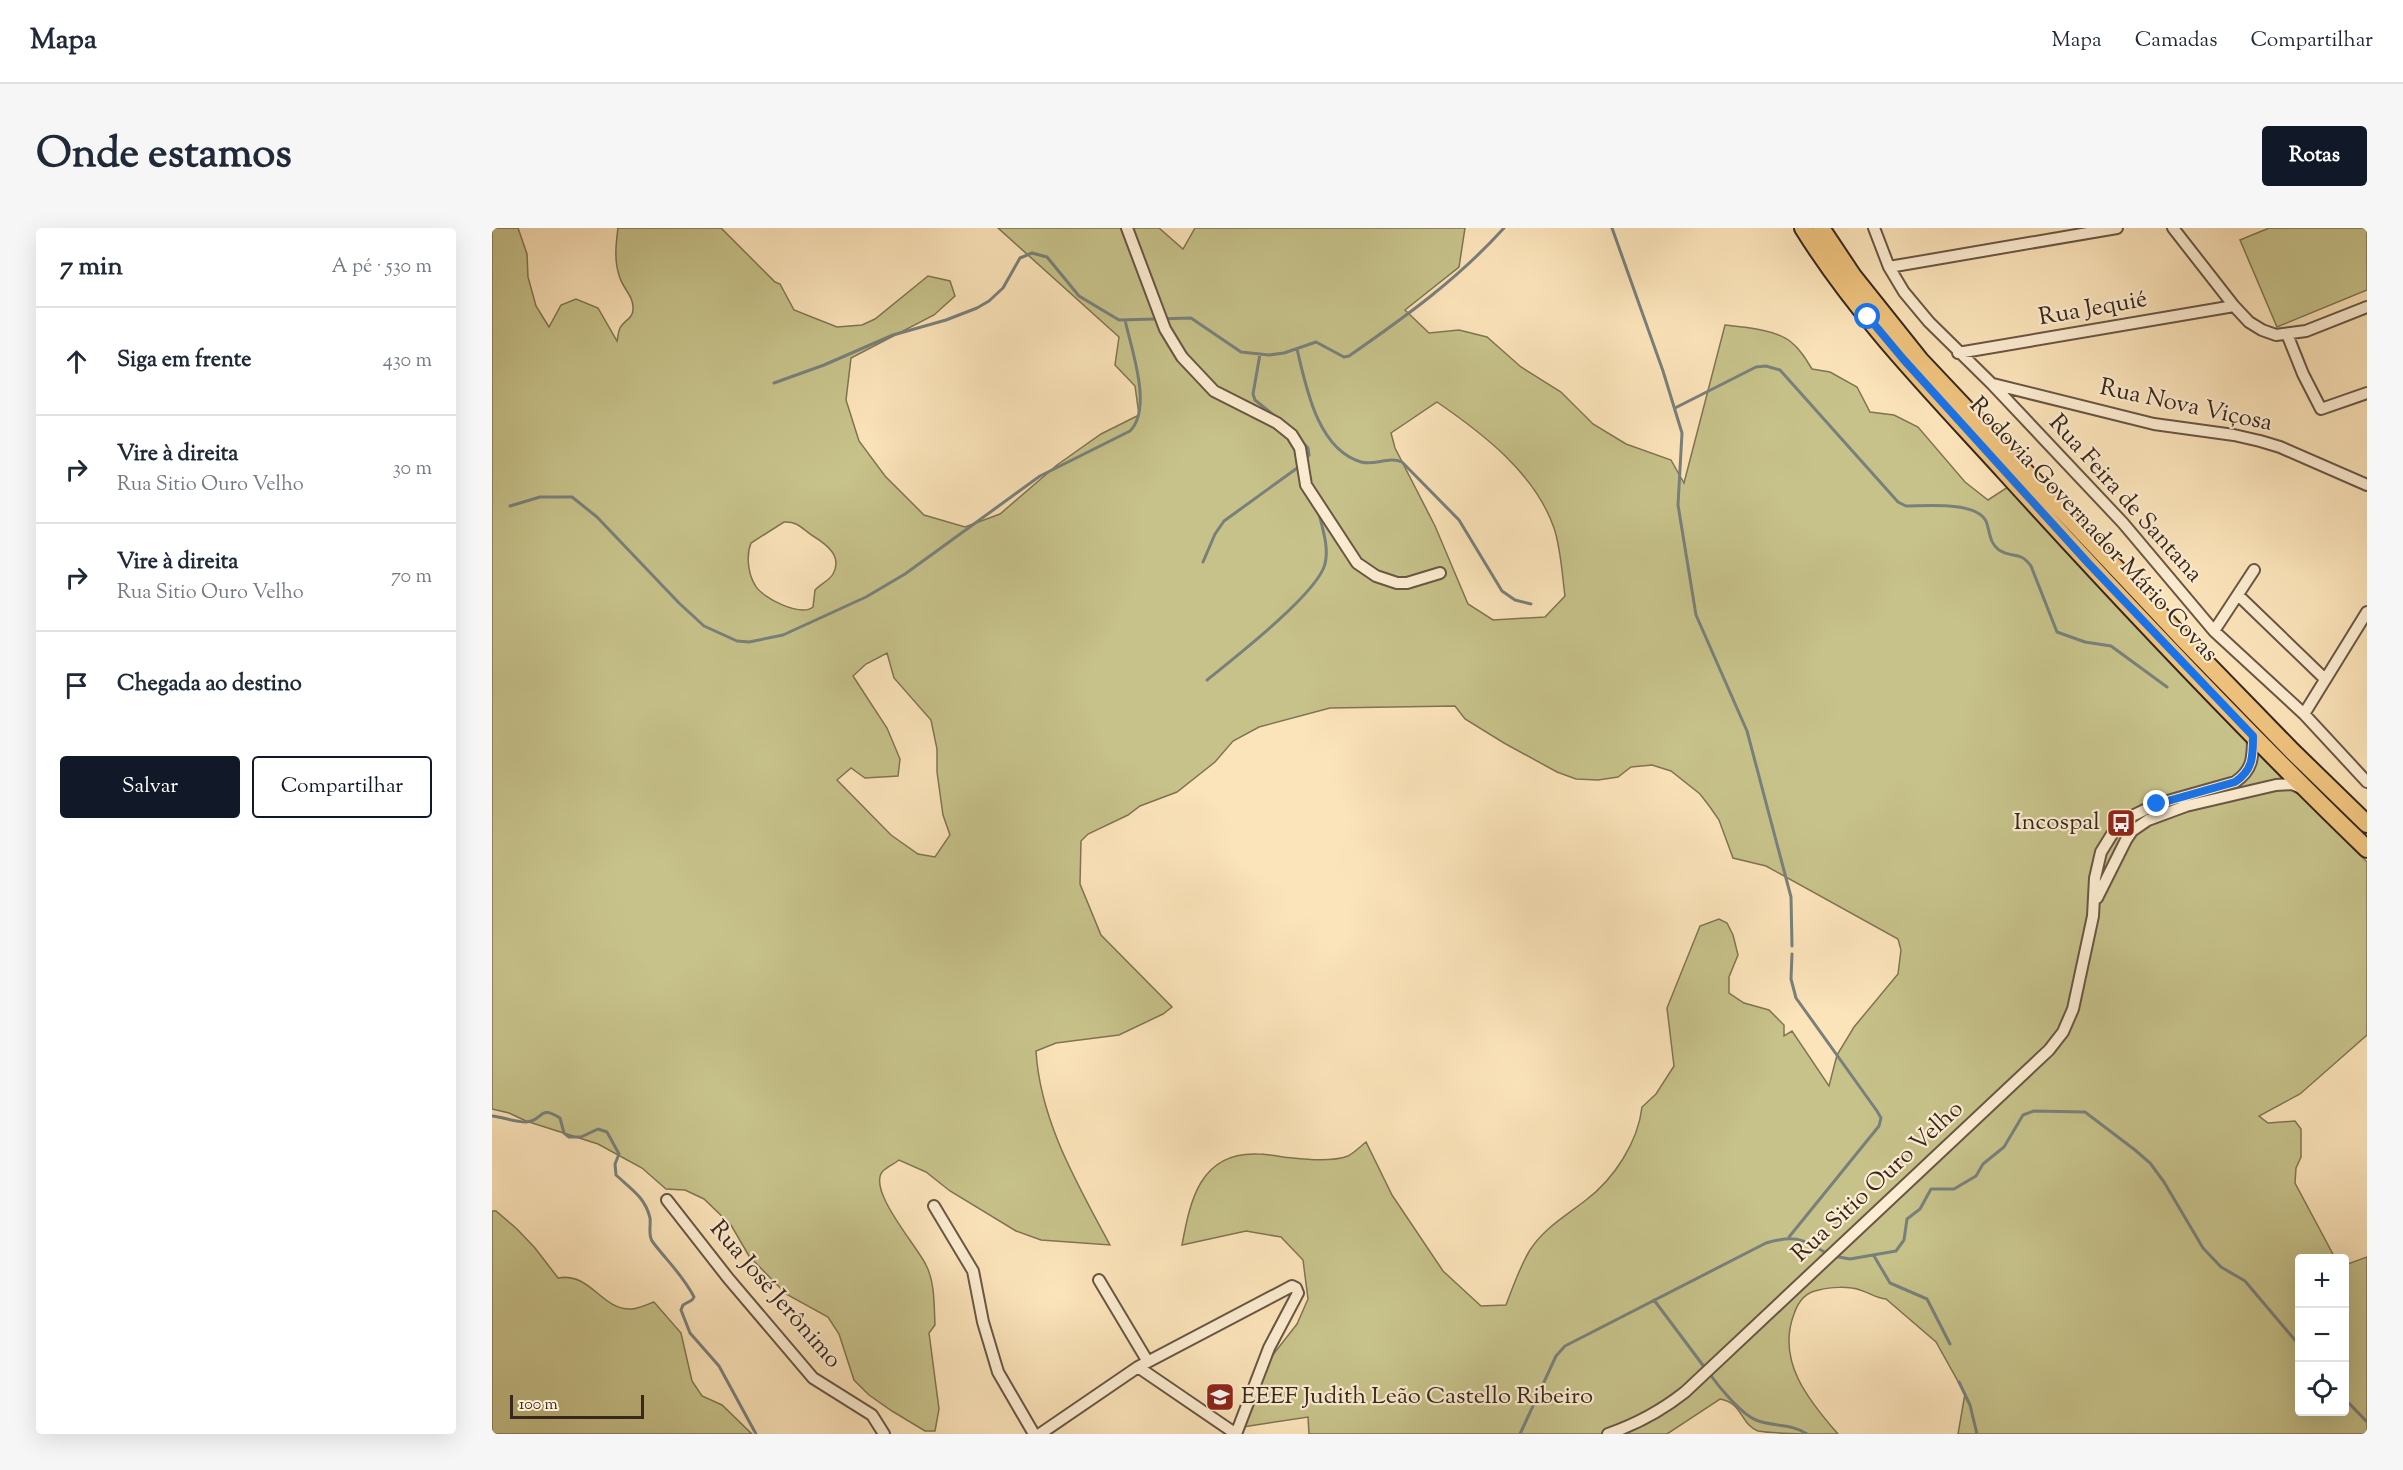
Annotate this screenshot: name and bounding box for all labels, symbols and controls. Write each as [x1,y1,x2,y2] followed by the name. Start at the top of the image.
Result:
[30,21,97,61] text: Mapa
[2052,26,2102,56] text: Mapa
[2135,26,2218,56] text: Camadas
[2251,26,2373,56] text: Compartilhar
[36,126,292,186] text: Onde estamos
[2262,126,2367,186] button: Rotas
[60,249,123,286] text: 7 min
[331,253,432,282] text: A pé · 530 m
[2036,283,2150,335] street label: Rua Jequié
[1854,303,1880,329] route start
[60,345,93,378] icon: ahead
[117,345,252,377] text: Siga em frente
[383,347,432,376] text: 430 m
[2097,371,2275,441] street label: Rua Nova Viçosa
[1961,390,2225,670] street label: Rodovia Governador Mário Covas
[2040,407,2210,591] street label: Rua Feira de Santana
[117,439,239,471] text: Vire à direita
[60,453,93,486] icon: right
[393,455,432,484] text: 30 m
[117,471,304,500] text: Rua Sitio Ouro Velho
[117,547,239,579] text: Vire à direita
[60,561,93,594] icon: right
[391,563,432,592] text: 70 m
[117,579,304,608] text: Rua Sitio Ouro Velho
[60,669,93,702] icon: arrive
[117,669,302,701] text: Chegada ao destino
[60,756,240,818] button: Salvar
[252,756,432,818] button: Compartilhar
[2143,790,2169,816] route end
[2014,806,2100,840] place label: Incospal
[2105,807,2137,839] bus stop icon: Incospal
[1785,1093,1971,1271] street label: Rua Sitio Ouro Velho
[701,1214,849,1376] street label: Rua José Jerônimo
[2295,1254,2349,1416] map controls
[2295,1254,2349,1308] button: +
[2295,1308,2349,1362] button: −
[2295,1362,2349,1416] button: locate
[1241,1380,1593,1414] place label: EEEF Judith Leão Castello Ribeiro
[1204,1381,1236,1413] school or university icon: EEEF Judith Leão Castello Ribeiro
[510,1392,644,1420] scale bar
[519,1394,558,1417] text: 100 m

